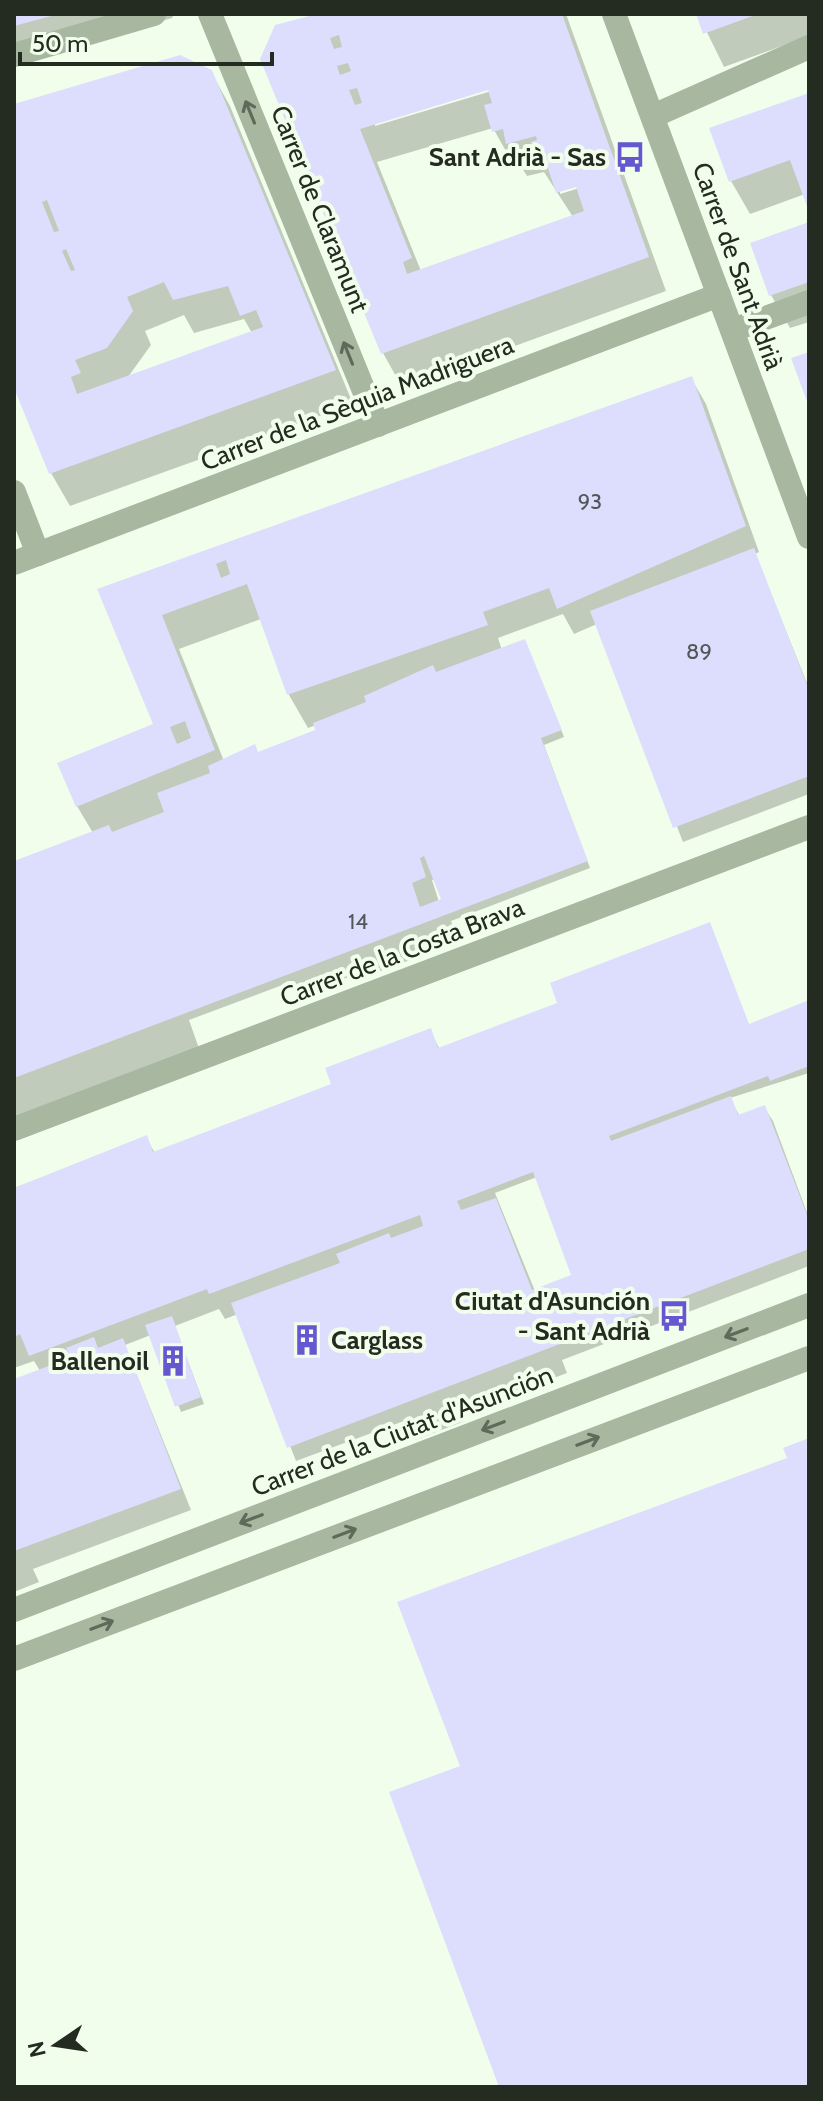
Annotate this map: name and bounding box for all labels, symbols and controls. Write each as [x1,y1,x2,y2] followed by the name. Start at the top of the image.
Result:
[20,16,272,66] scale bar
[32,29,88,58] text: 50 m
[242,100,257,125] one-way arrow
[264,101,376,317] street label: Carrer de Claramunt
[613,140,647,174] bus stop icon: Sant Adrià - Sas
[429,141,606,173] place label: Sant Adrià - Sas
[686,158,791,375] street label: Carrer de Sant Adrià
[196,328,518,478] street label: Carrer de la Sèquia Madriguera
[340,341,355,366] one-way arrow
[578,488,602,515] house number: 93
[686,638,712,665] house number: 89
[276,891,529,1013] street label: Carrer de la Costa Brava
[348,908,368,935] house number: 14
[455,1285,650,1347] place label: Ciutat d'Asunción - Sant Adrià
[657,1299,691,1333] bus stop icon: Ciutat d'Asunción - Sant Adrià
[290,1323,324,1357] building icon: Carglass
[331,1324,423,1356] place label: Carglass
[724,1327,749,1341] one-way arrow
[156,1344,190,1378] building icon: Ballenoil
[51,1345,149,1377] place label: Ballenoil
[247,1359,557,1503] street label: Carrer de la Ciutat d'Asunción
[482,1420,506,1434] one-way arrow
[575,1433,600,1447] one-way arrow
[239,1513,264,1527] one-way arrow
[332,1525,357,1539] one-way arrow
[89,1617,114,1631] one-way arrow
[16,2005,96,2085] north arrow
[22,2039,52,2060] text: N

